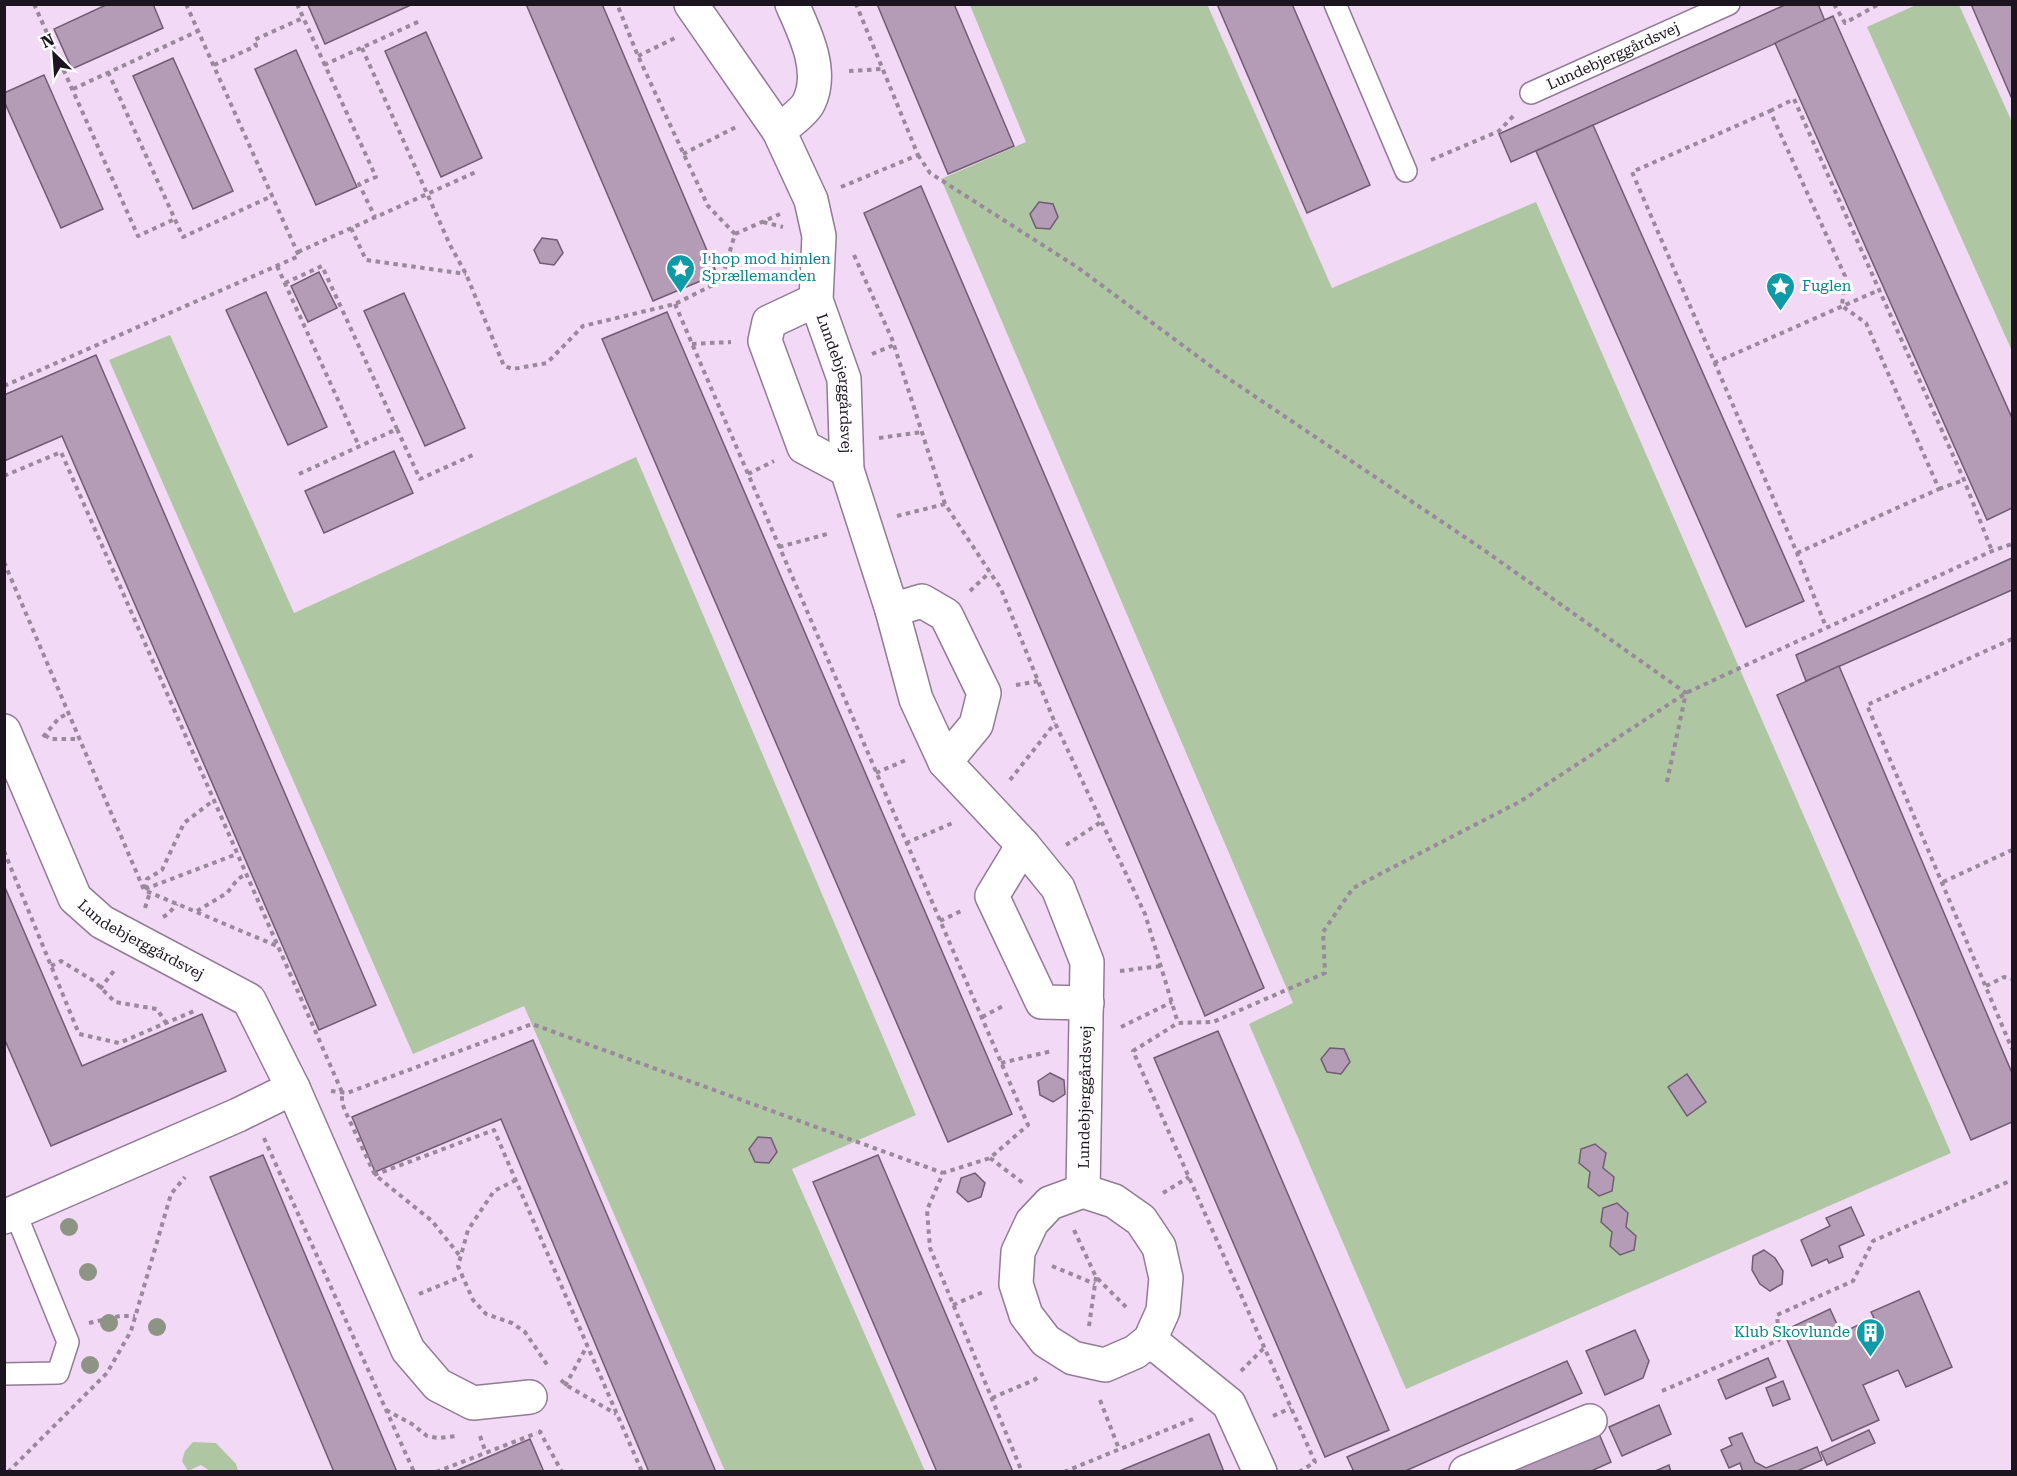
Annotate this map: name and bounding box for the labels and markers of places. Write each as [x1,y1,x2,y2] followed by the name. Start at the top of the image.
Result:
[702,250,831,285] place label: I hop mod himlen Sprællemanden
[665,252,697,294] place icon: I hop mod himlen Sprællemanden
[1765,270,1797,312] place icon: Fuglen
[1802,277,1852,295] place label: Fuglen
[1855,1316,1887,1358] building icon: Klub Skovlunde
[1734,1323,1850,1341] place label: Klub Skovlunde

